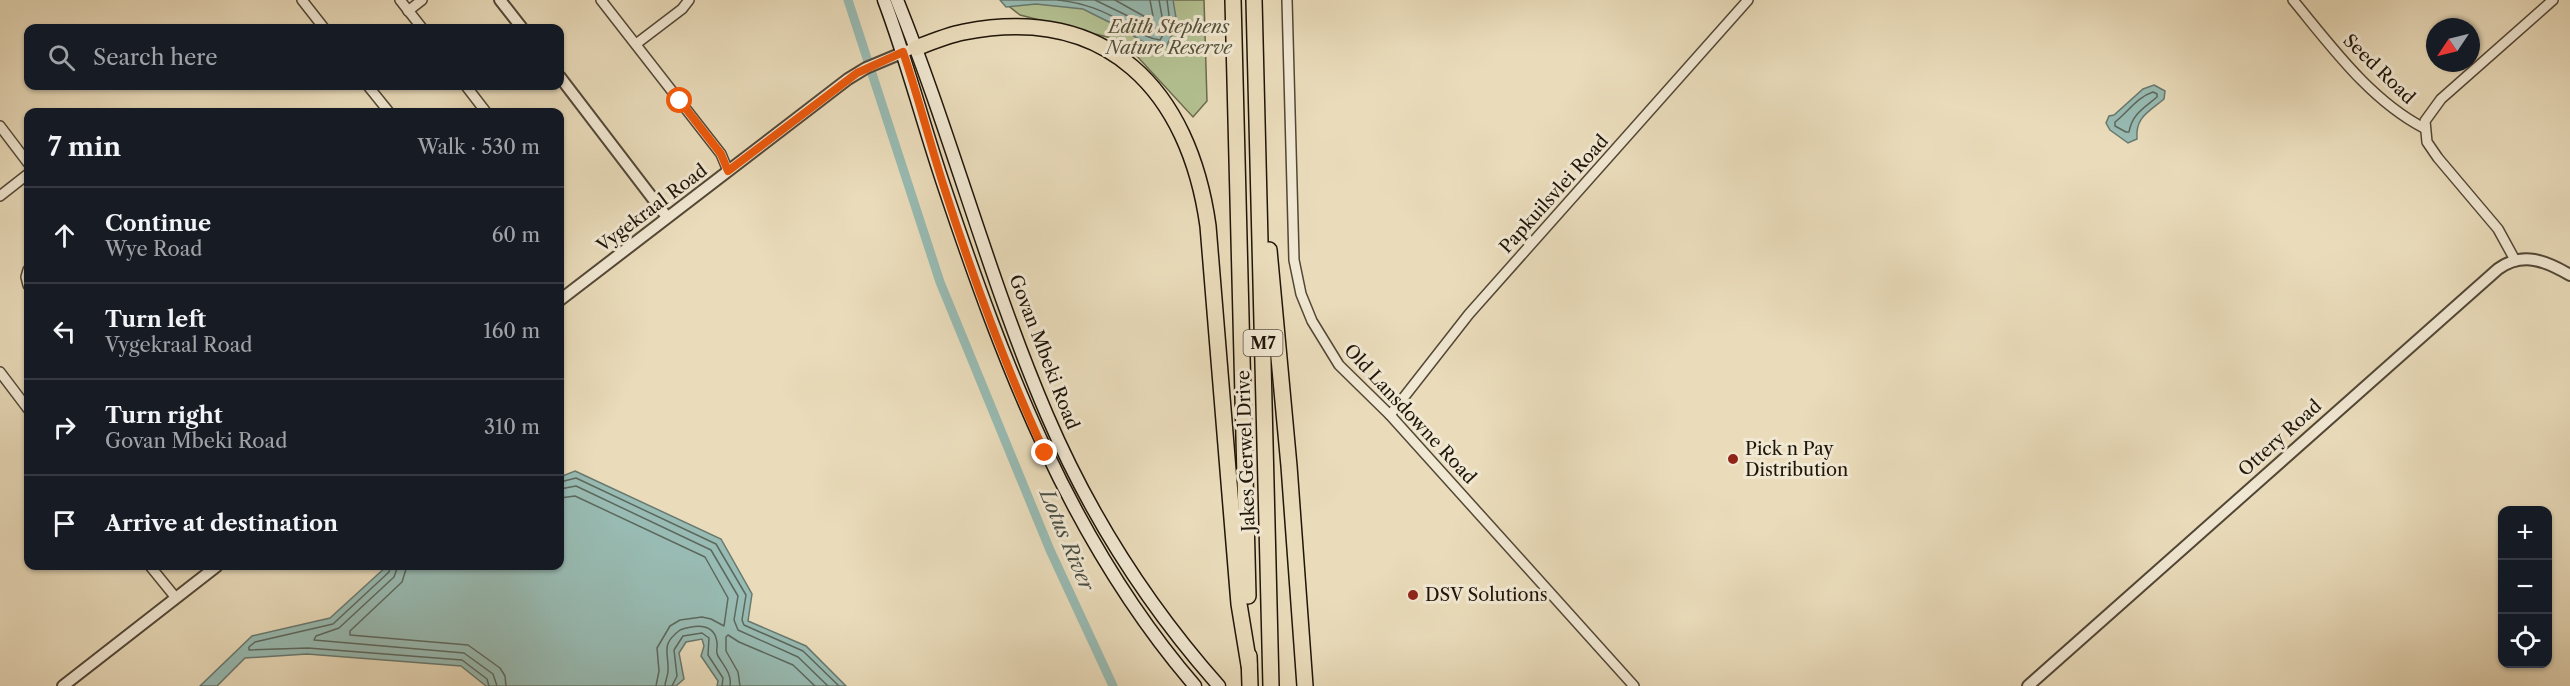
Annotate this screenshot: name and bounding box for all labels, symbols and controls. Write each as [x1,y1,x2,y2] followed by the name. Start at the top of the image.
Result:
[1104,16,1233,59] park label: Edith Stephens Nature Reserve
[2426,18,2480,72] north arrow
[24,24,564,90] search box
[2339,29,2419,109] street label: Seed Road
[45,41,78,74] icon: search
[93,44,218,71] text: Search here
[666,87,692,113] route start
[1495,130,1613,258] street label: Papkuilsvlei Road
[48,131,121,163] text: 7 min
[417,135,540,159] text: Walk · 530 m
[592,159,712,257] street label: Vygekraal Road
[105,210,211,237] text: Continue
[48,219,81,252] icon: ahead
[492,223,540,247] text: 60 m
[105,237,202,261] text: Wye Road
[1004,271,1084,433] street label: Govan Mbeki Road
[105,306,206,333] text: Turn left
[48,315,81,348] icon: left
[483,319,540,343] text: 160 m
[1244,330,1282,356] road number: M7
[105,333,252,357] text: Vygekraal Road
[1339,339,1481,489] street label: Old Lansdowne Road
[1232,370,1260,535] street label: Jakes Gerwel Drive
[2234,395,2326,481] street label: Ottery Road
[105,402,223,429] text: Turn right
[48,411,81,444] icon: right
[484,415,540,439] text: 310 m
[105,429,287,453] text: Govan Mbeki Road
[1745,438,1848,481] place label: Pick n Pay Distribution
[1031,439,1057,465] route end
[1726,452,1740,466] marker: Pick n Pay Distribution
[1034,484,1100,596] water label: Lotus River
[2498,506,2552,668] map controls
[2498,506,2552,560] button: +
[48,507,81,540] icon: arrive
[105,510,338,537] text: Arrive at destination
[2498,560,2552,614] button: −
[1425,584,1548,606] place label: DSV Solutions
[1406,588,1420,602] marker: DSV Solutions
[2498,614,2552,668] button: locate

